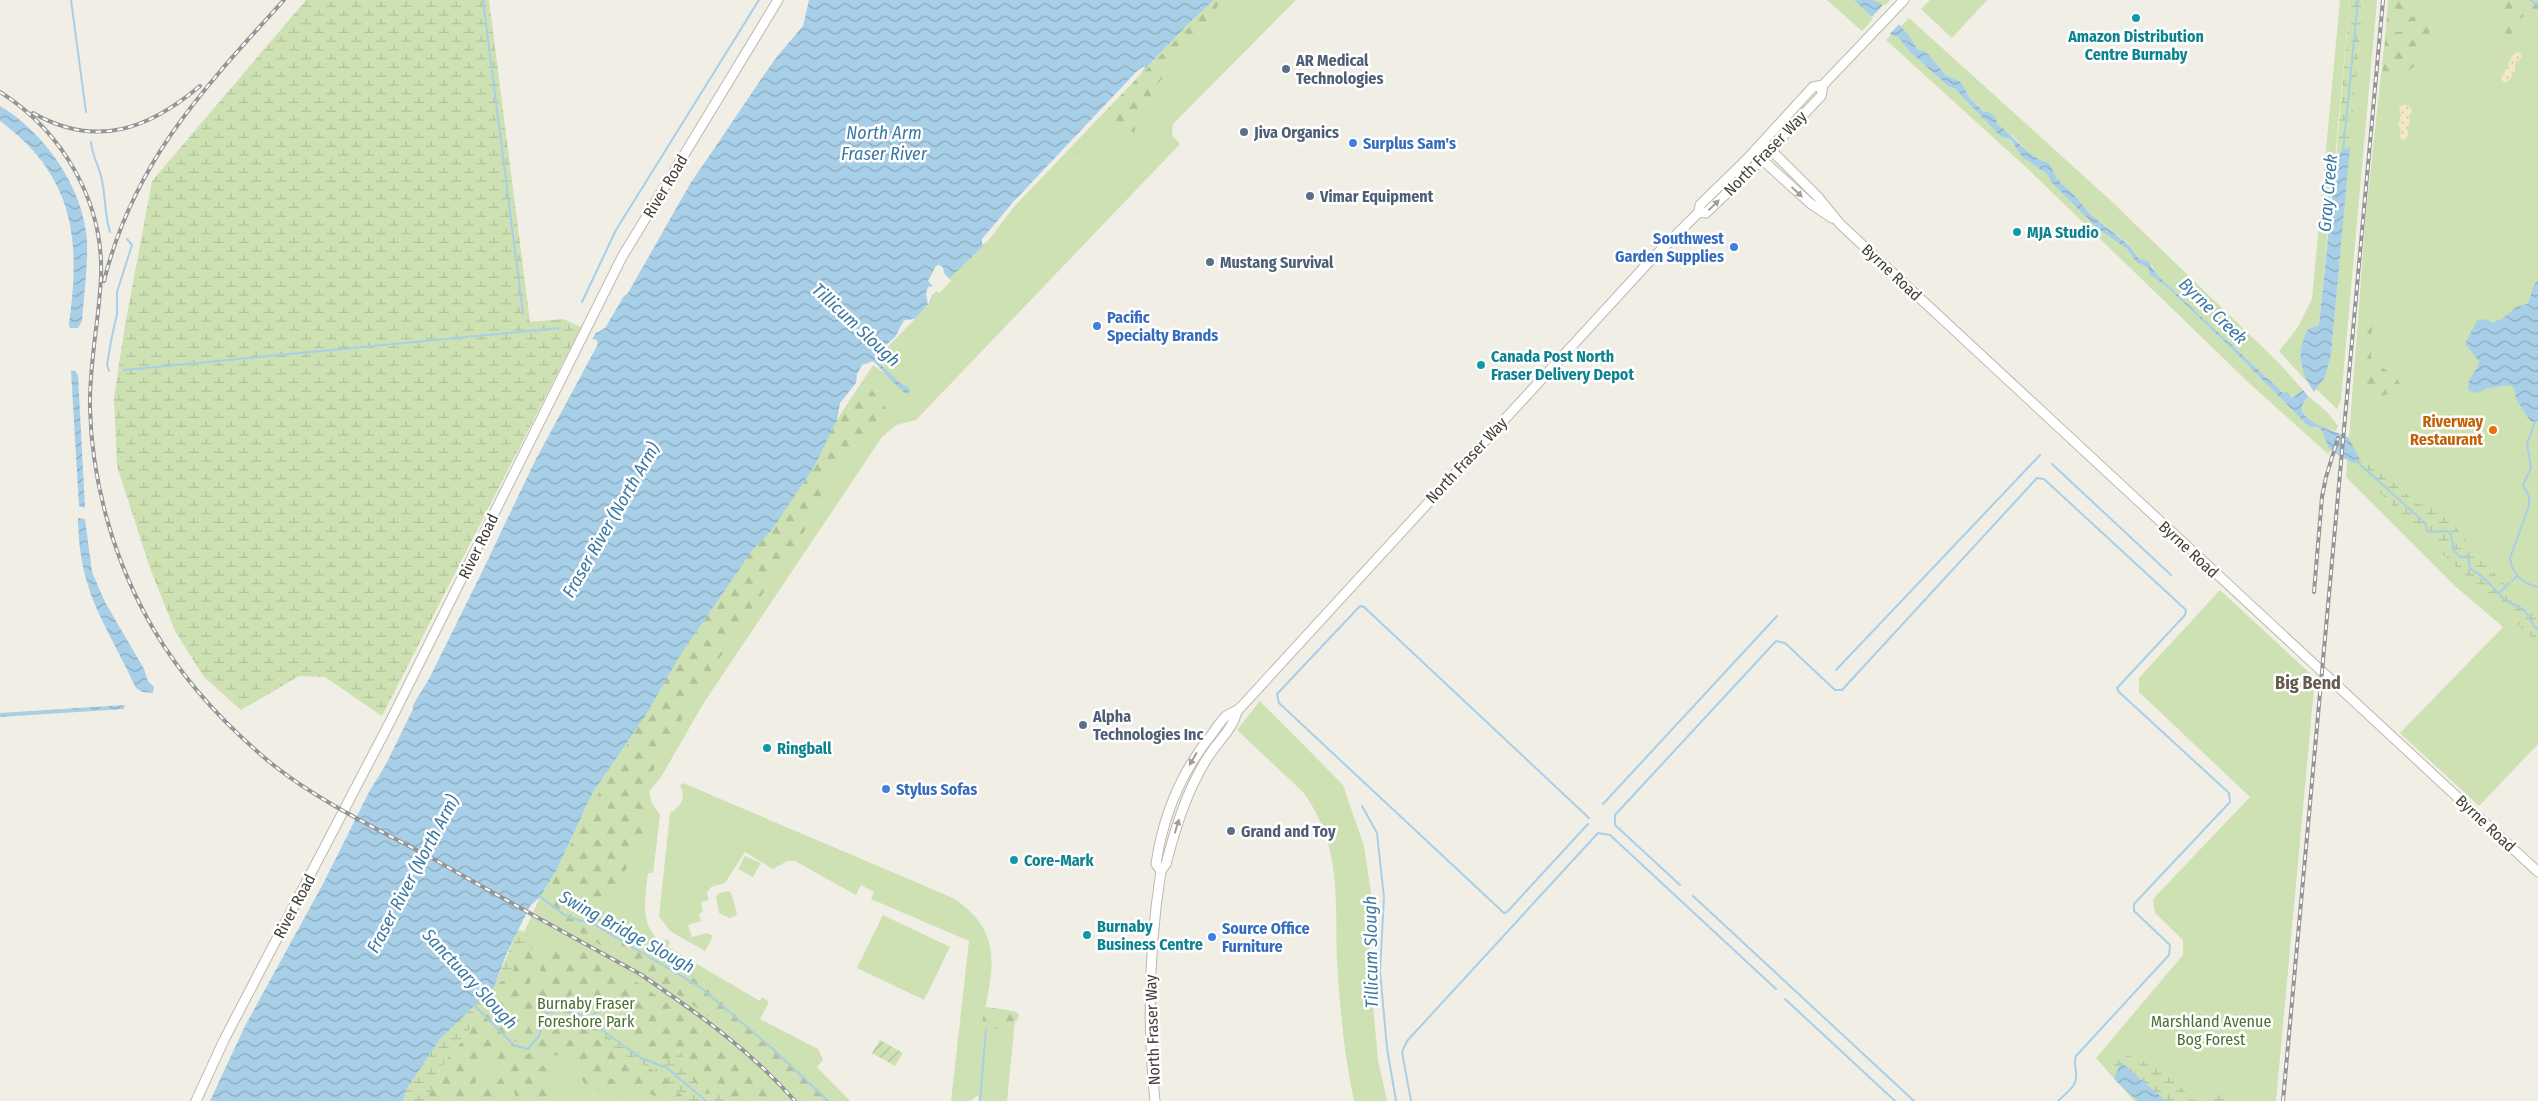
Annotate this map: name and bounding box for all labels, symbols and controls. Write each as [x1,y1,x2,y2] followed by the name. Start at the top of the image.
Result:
[2130,12,2142,24] marker: Amazon Distribution Centre Burnaby
[2067,27,2204,64] place label: Amazon Distribution Centre Burnaby
[1295,51,1383,88] place label: AR Medical Technologies
[1280,63,1292,75] marker: AR Medical Technologies
[1720,106,1811,200] street label: North Fraser Way
[841,122,928,165] water label: North Arm Fraser River
[1253,123,1339,142] place label: Jiva Organics
[1238,126,1250,138] marker: Jiva Organics
[1363,134,1456,153] place label: Surplus Sam's
[1347,137,1359,149] marker: Surplus Sam's
[639,151,692,221] street label: River Road
[2314,153,2342,233] water label: Gray Creek
[1791,186,1803,198] one-way arrow
[1319,187,1434,206] place label: Vimar Equipment
[1304,190,1316,202] marker: Vimar Equipment
[1708,199,1720,211] one-way arrow
[2027,223,2099,242] place label: MJA Studio
[2011,226,2023,238] marker: MJA Studio
[1615,229,1724,266] place label: Southwest Garden Supplies
[1858,240,1925,305] street label: Byrne Road
[1728,241,1740,253] marker: Southwest Garden Supplies
[1220,253,1334,272] place label: Mustang Survival
[1204,256,1216,268] marker: Mustang Survival
[2174,273,2252,349] water label: Byrne Creek
[807,279,905,371] water label: Tillicum Slough
[1107,308,1218,345] place label: Pacific Specialty Brands
[1091,320,1103,332] marker: Pacific Specialty Brands
[1491,347,1634,384] place label: Canada Post North Fraser Delivery Depot
[1475,359,1487,371] marker: Canada Post North Fraser Delivery Depot
[2410,412,2483,449] place label: Riverway Restaurant
[1422,413,1512,507] street label: North Fraser Way
[2487,424,2499,436] marker: Riverway Restaurant
[558,438,664,602] water label: Fraser River (North Arm)
[455,510,502,582] street label: River Road
[2155,517,2222,582] street label: Byrne Road
[2275,672,2341,694] district label: Big Bend
[1092,707,1203,744] place label: Alpha Technologies Inc
[1077,719,1089,731] marker: Alpha Technologies Inc
[777,739,832,758] place label: Ringball
[761,742,773,754] marker: Ringball
[1188,753,1197,766] one-way arrow
[896,780,977,799] place label: Stylus Sofas
[880,783,892,795] marker: Stylus Sofas
[362,791,464,957] water label: Fraser River (North Arm)
[2452,791,2519,856] street label: Byrne Road
[1173,818,1181,833] one-way arrow
[1241,822,1336,841] place label: Grand and Toy
[1225,825,1237,837] marker: Grand and Toy
[1024,851,1094,870] place label: Core-Mark
[1008,854,1020,866] marker: Core-Mark
[270,871,319,942] street label: River Road
[555,885,698,978] water label: Swing Bridge Slough
[1359,896,1383,1008] water label: Tillicum Slough
[1097,917,1203,954] place label: Burnaby Business Centre
[1222,919,1310,956] place label: Source Office Furniture
[417,924,522,1034] water label: Sanctuary Slough
[1081,929,1093,941] marker: Burnaby Business Centre
[1206,931,1218,943] marker: Source Office Furniture
[1141,973,1164,1086] street label: North Fraser Way
[537,994,635,1031] park label: Burnaby Fraser Foreshore Park
[2151,1012,2271,1049] park label: Marshland Avenue Bog Forest

